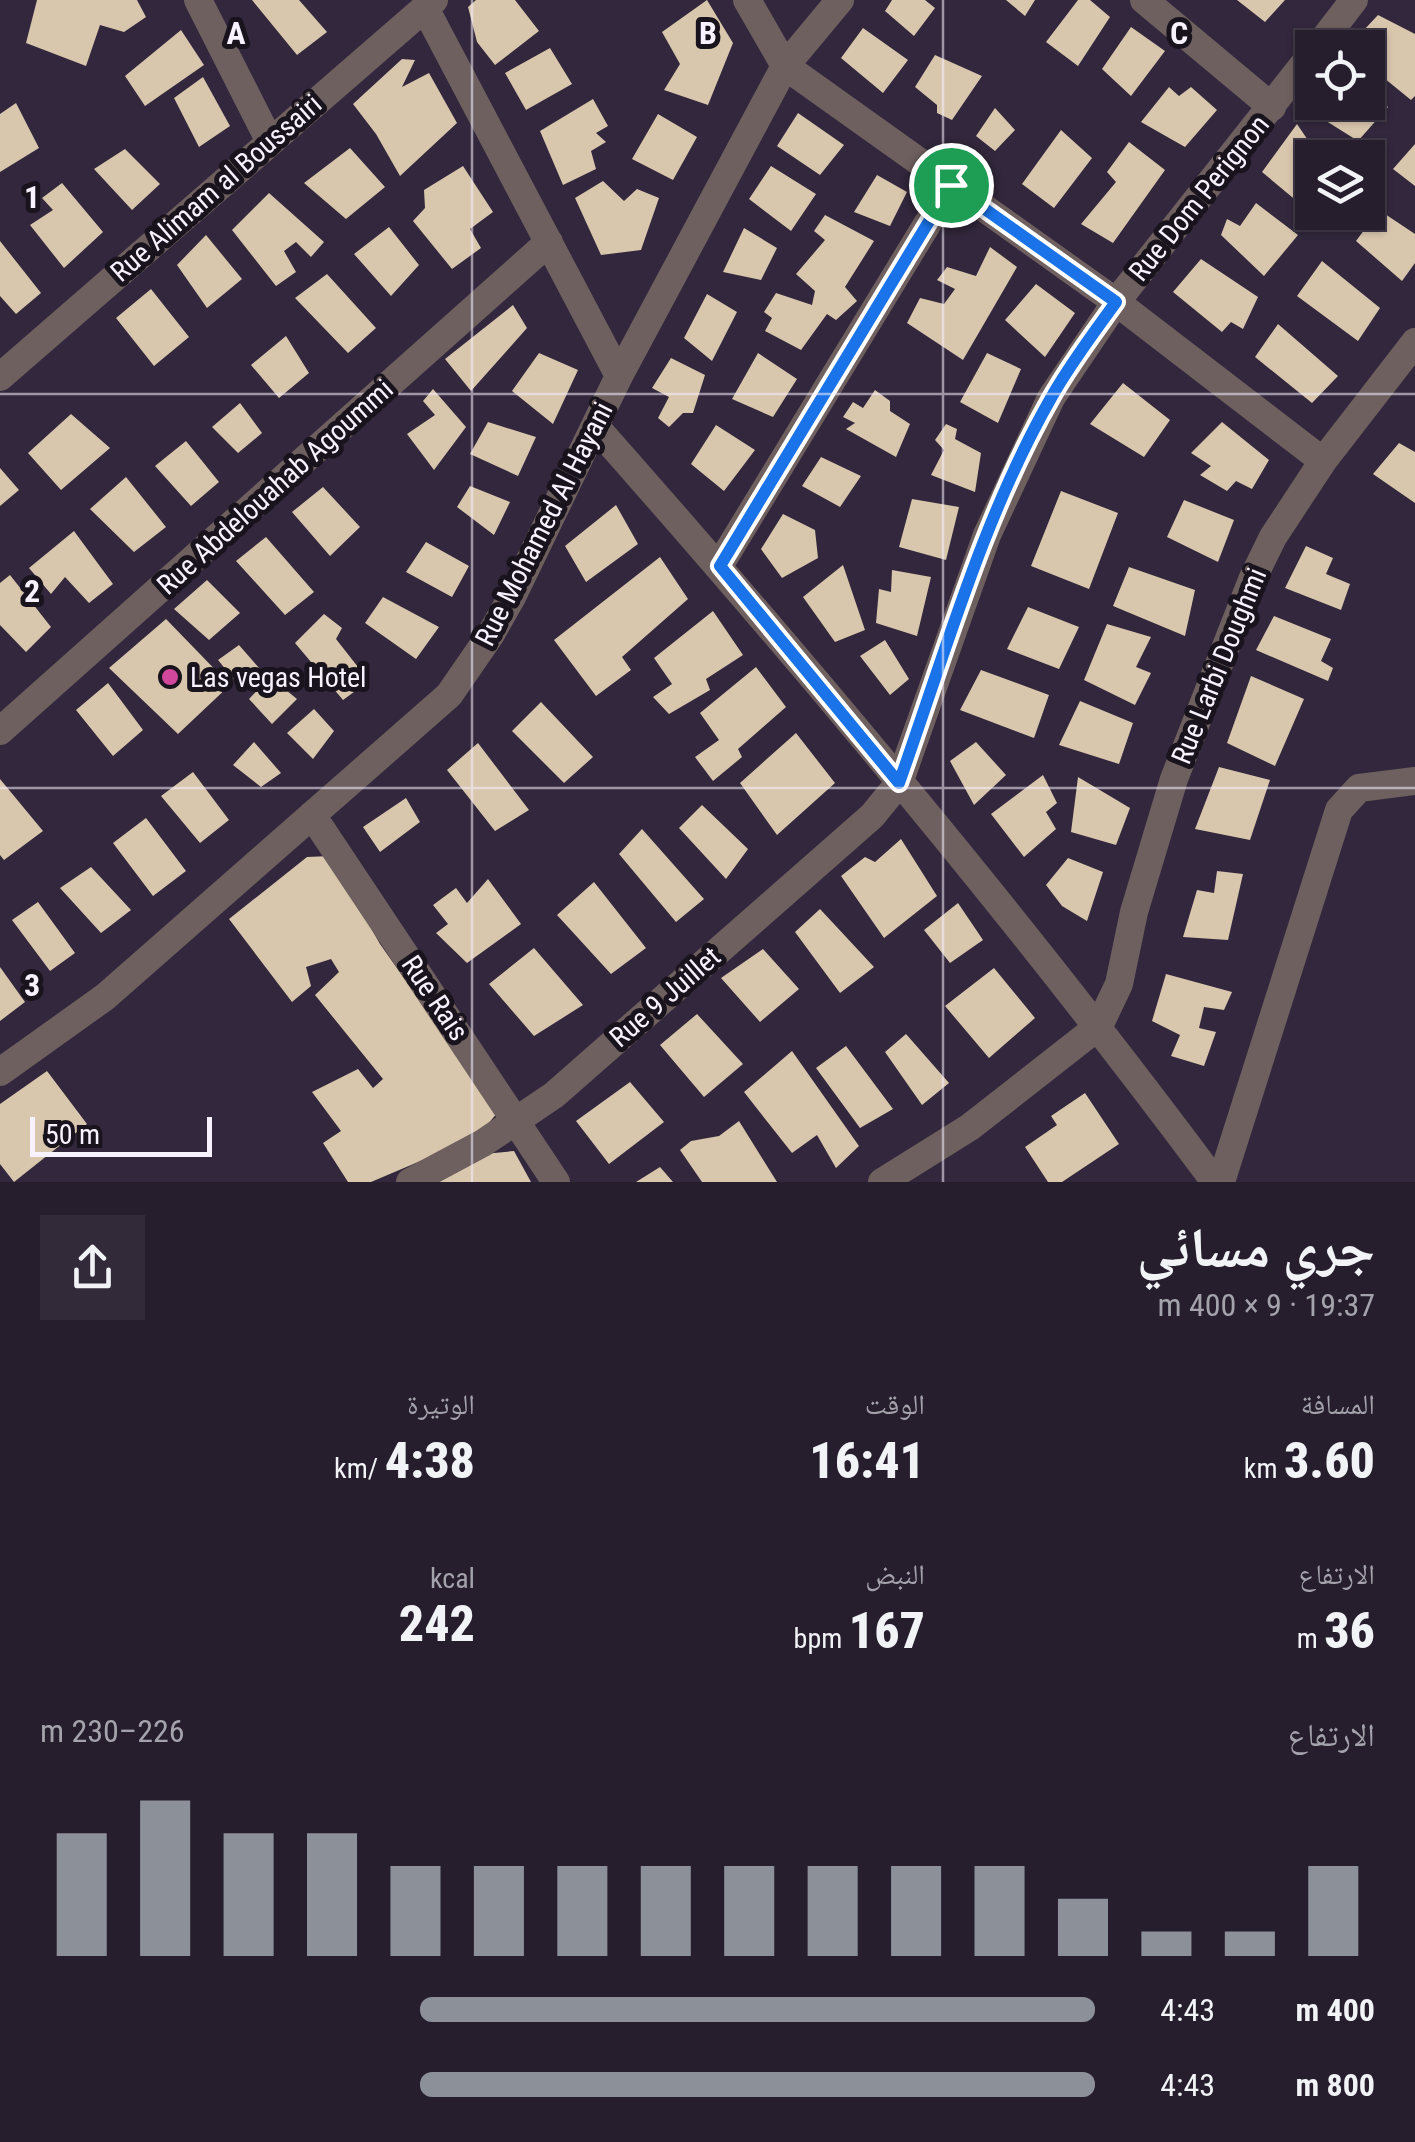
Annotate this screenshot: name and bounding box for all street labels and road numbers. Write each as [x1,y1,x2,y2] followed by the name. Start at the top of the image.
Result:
[104,87,328,289] street label: Rue Alimam al Boussairi
[1122,108,1276,288] street label: Rue Dom Perignon
[150,372,400,602] street label: Rue Abdelouahab Agoummi
[468,397,620,651] street label: Rue Mohamed Al Hayani
[1165,563,1273,769] street label: Rue Larbi Doughmi
[603,940,727,1054] street label: Rue 9 Juillet
[395,949,475,1047] street label: Rue Rais

